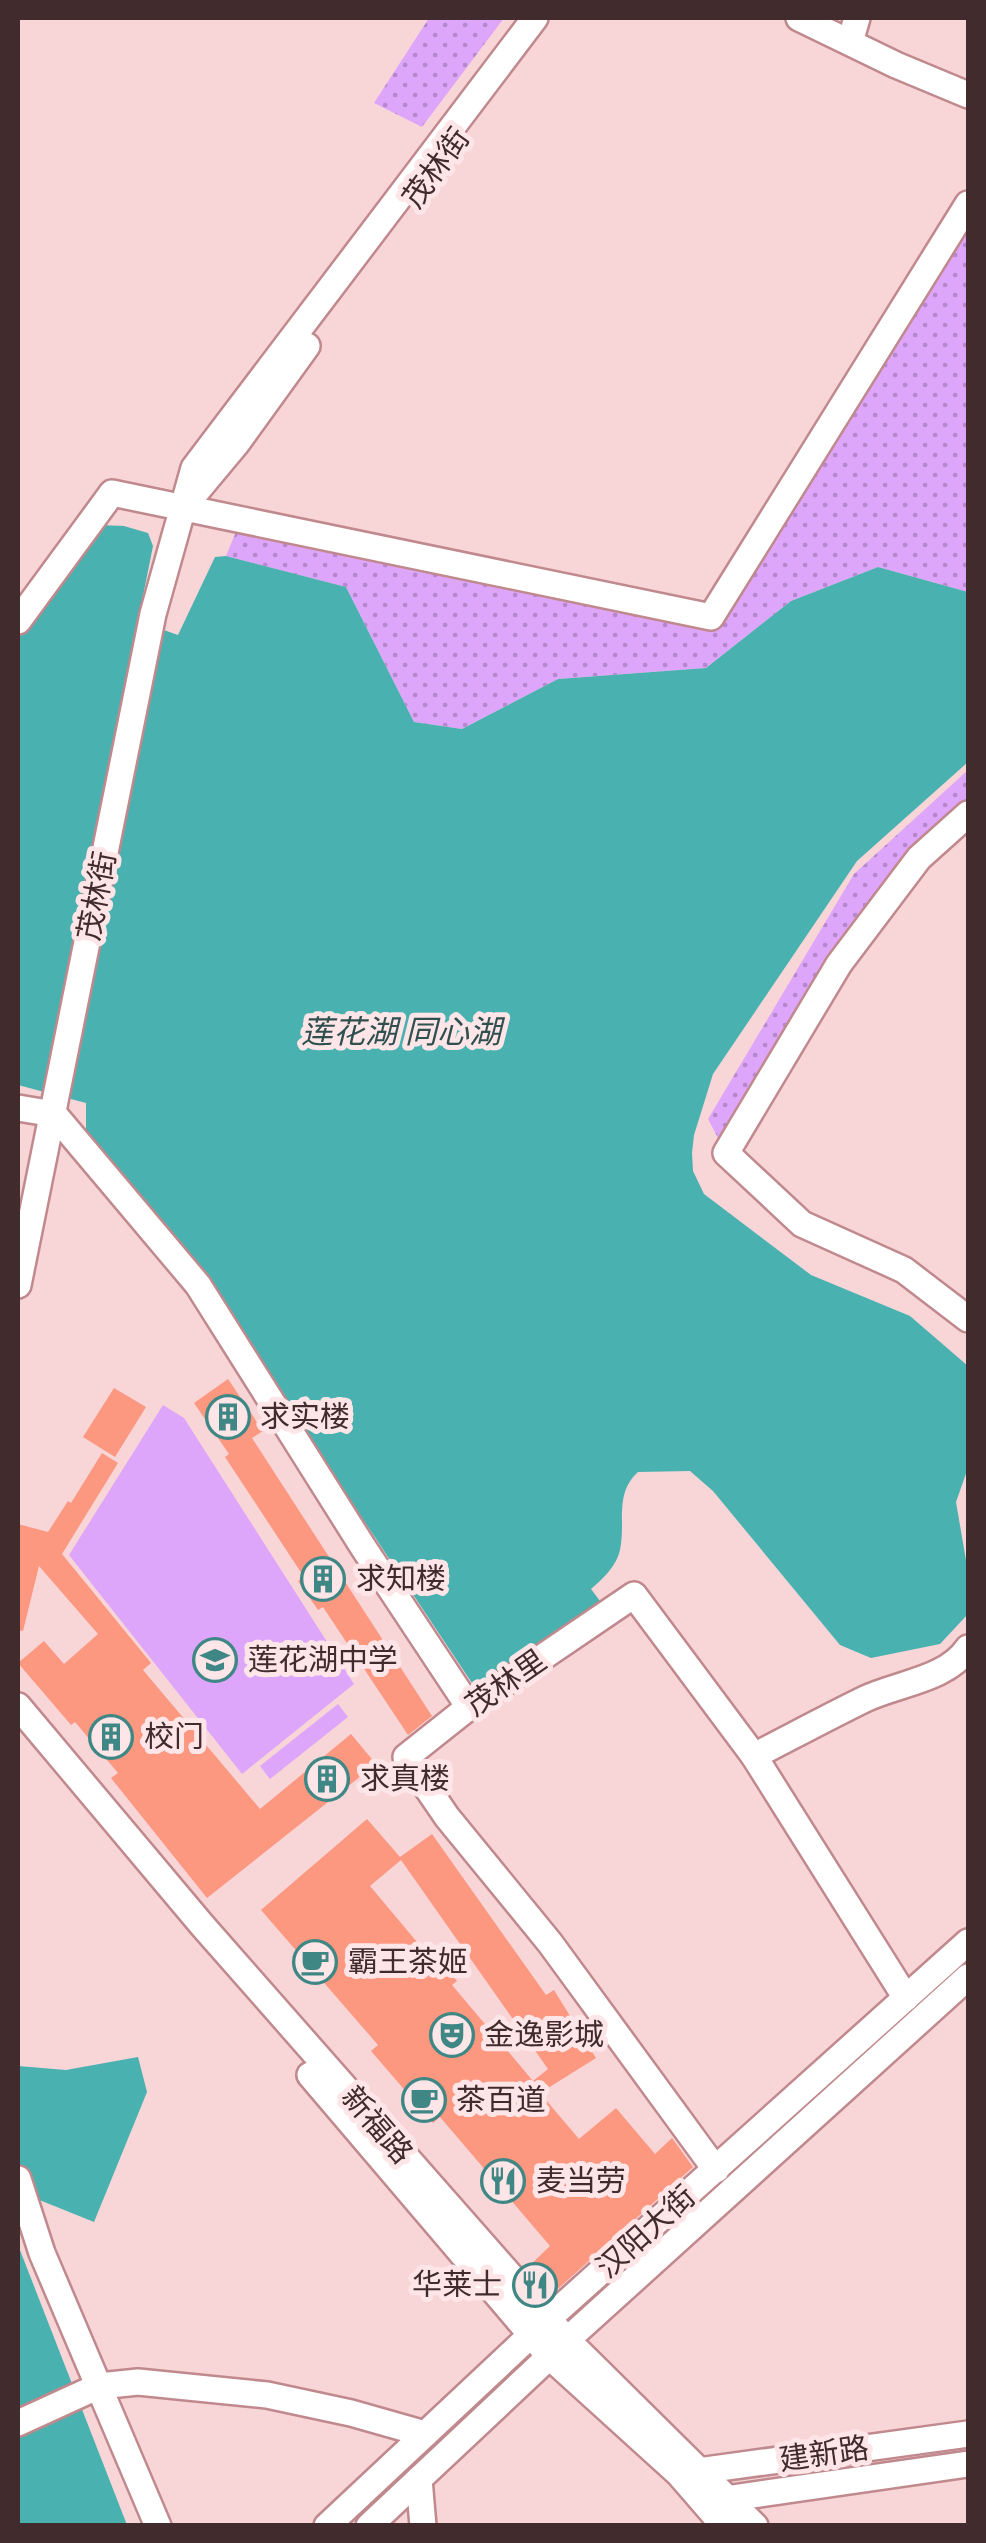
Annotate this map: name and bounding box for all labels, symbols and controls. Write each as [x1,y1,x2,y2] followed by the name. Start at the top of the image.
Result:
[394,120,476,214] street label: 茂林街
[70,848,122,943] street label: 茂林街
[301,1013,506,1050] water label: 莲花湖 同心湖
[205,1394,251,1440] building icon: 求实楼
[260,1398,350,1434] place label: 求实楼
[300,1556,346,1602] building icon: 求知楼
[356,1560,446,1596] place label: 求知楼
[192,1637,238,1683] school or university icon: 莲花湖中学
[248,1641,398,1677] place label: 莲花湖中学
[458,1642,553,1723] street label: 茂林里
[88,1714,134,1760] building icon: 校门
[144,1718,204,1754] place label: 校门
[304,1756,350,1802] building icon: 求真楼
[360,1760,450,1796] place label: 求真楼
[292,1939,338,1985] cafe icon: 霸王茶姬
[348,1943,468,1979] place label: 霸王茶姬
[429,2012,475,2058] theatre icon: 金逸影城
[484,2016,604,2052] place label: 金逸影城
[401,2077,447,2123] cafe icon: 茶百道
[335,2079,421,2170] street label: 新福路
[456,2081,546,2117] place label: 茶百道
[480,2158,526,2204] restaurant icon: 麦当劳
[536,2162,626,2198] place label: 麦当劳
[589,2178,702,2285] street label: 汉阳大街
[512,2262,558,2308] restaurant icon: 华莱士
[412,2266,502,2302] place label: 华莱士
[777,2429,871,2477] street label: 建新路

